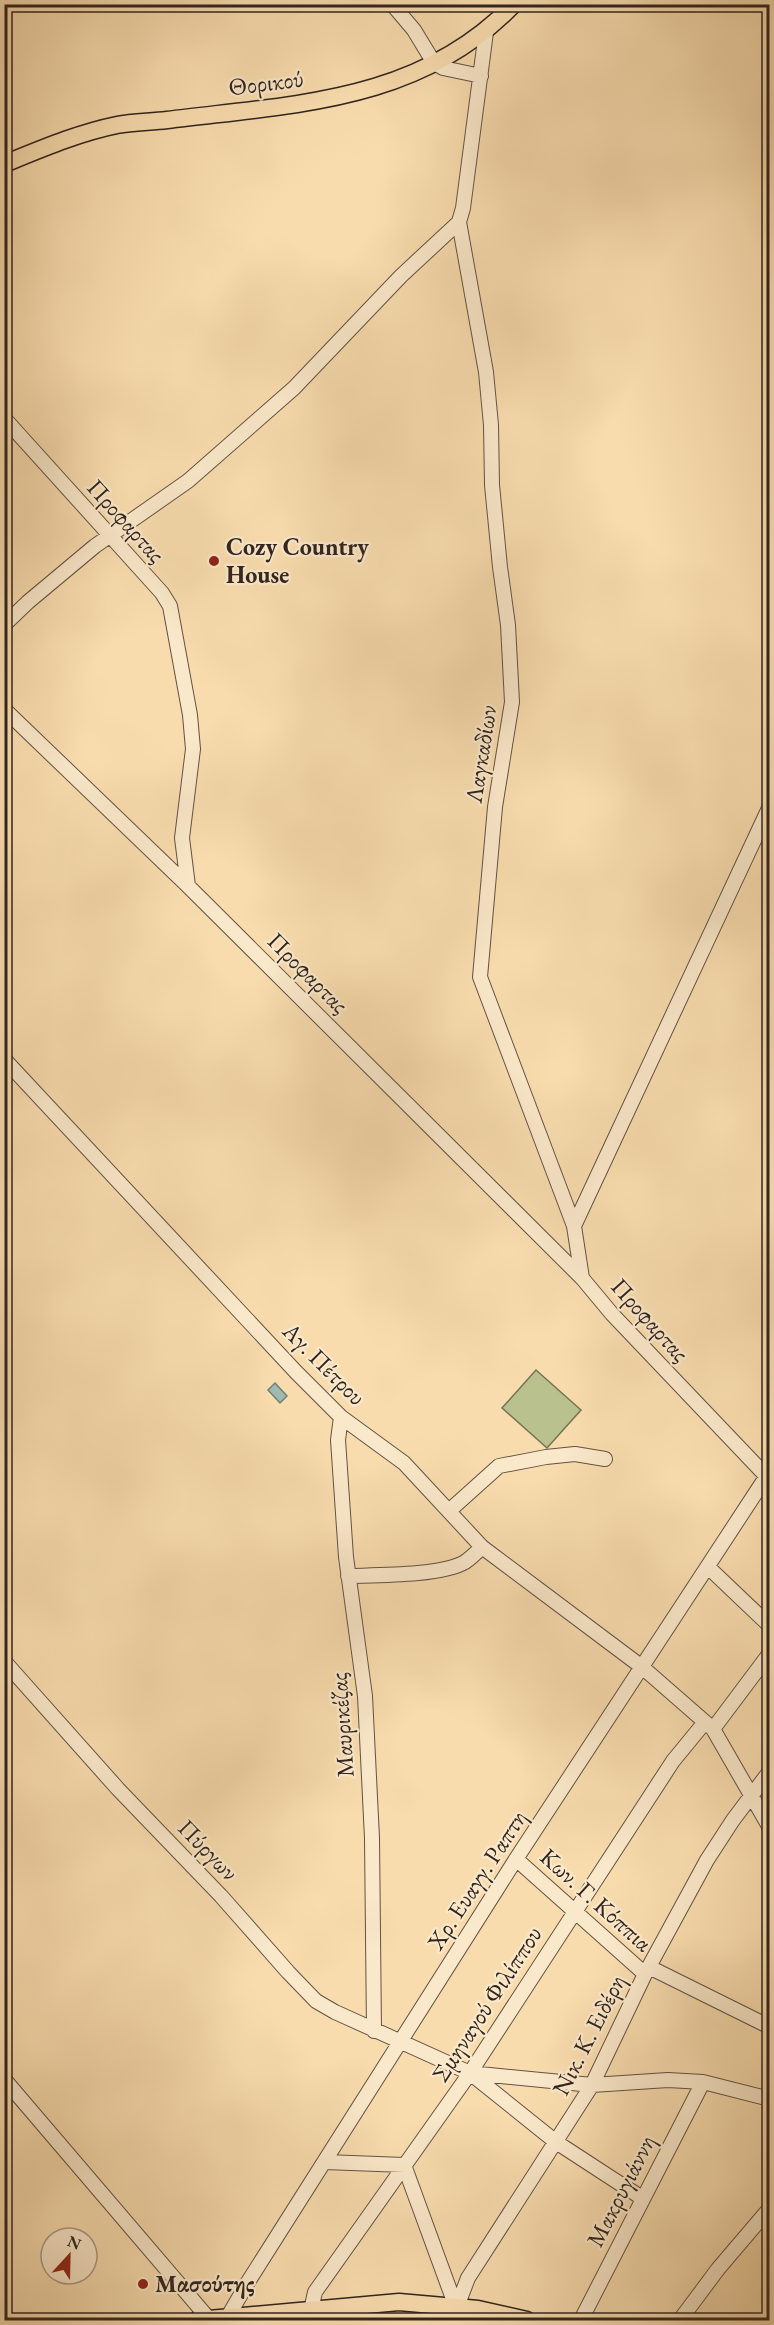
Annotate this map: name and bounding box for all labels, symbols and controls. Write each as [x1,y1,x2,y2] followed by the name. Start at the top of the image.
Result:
[227,63,305,102] street label: Θορικού
[81,472,172,569] street label: Προφαρτας
[226,531,369,590] place label: Cozy Country House
[207,554,221,568] marker: Cozy Country House
[457,703,504,806] street label: Λαγκαδίων
[261,925,356,1020] street label: Προφαρτας
[605,1271,696,1368] street label: Προφαρτας
[275,1315,373,1412] street label: Αγ. Πέτρου
[322,1672,361,1779] street label: Μαυρικέζας
[419,1804,533,1956] street label: Χρ. Ευαγγ. Ραπτη
[171,1812,245,1887] street label: Πύργων
[534,1841,659,1958] street label: Κων. Γ. Κόππια
[425,1920,549,2088] street label: Σμηναγού Φιλίππου
[545,1969,632,2100] street label: Νικ. Κ. Ειδέρη
[579,2130,662,2252] street label: Μακρυγιάννη
[39,2226,99,2286] north arrow
[64,2230,84,2255] text: N
[155,2268,255,2299] place label: Μασούτης
[136,2277,150,2291] marker: Μασούτης

